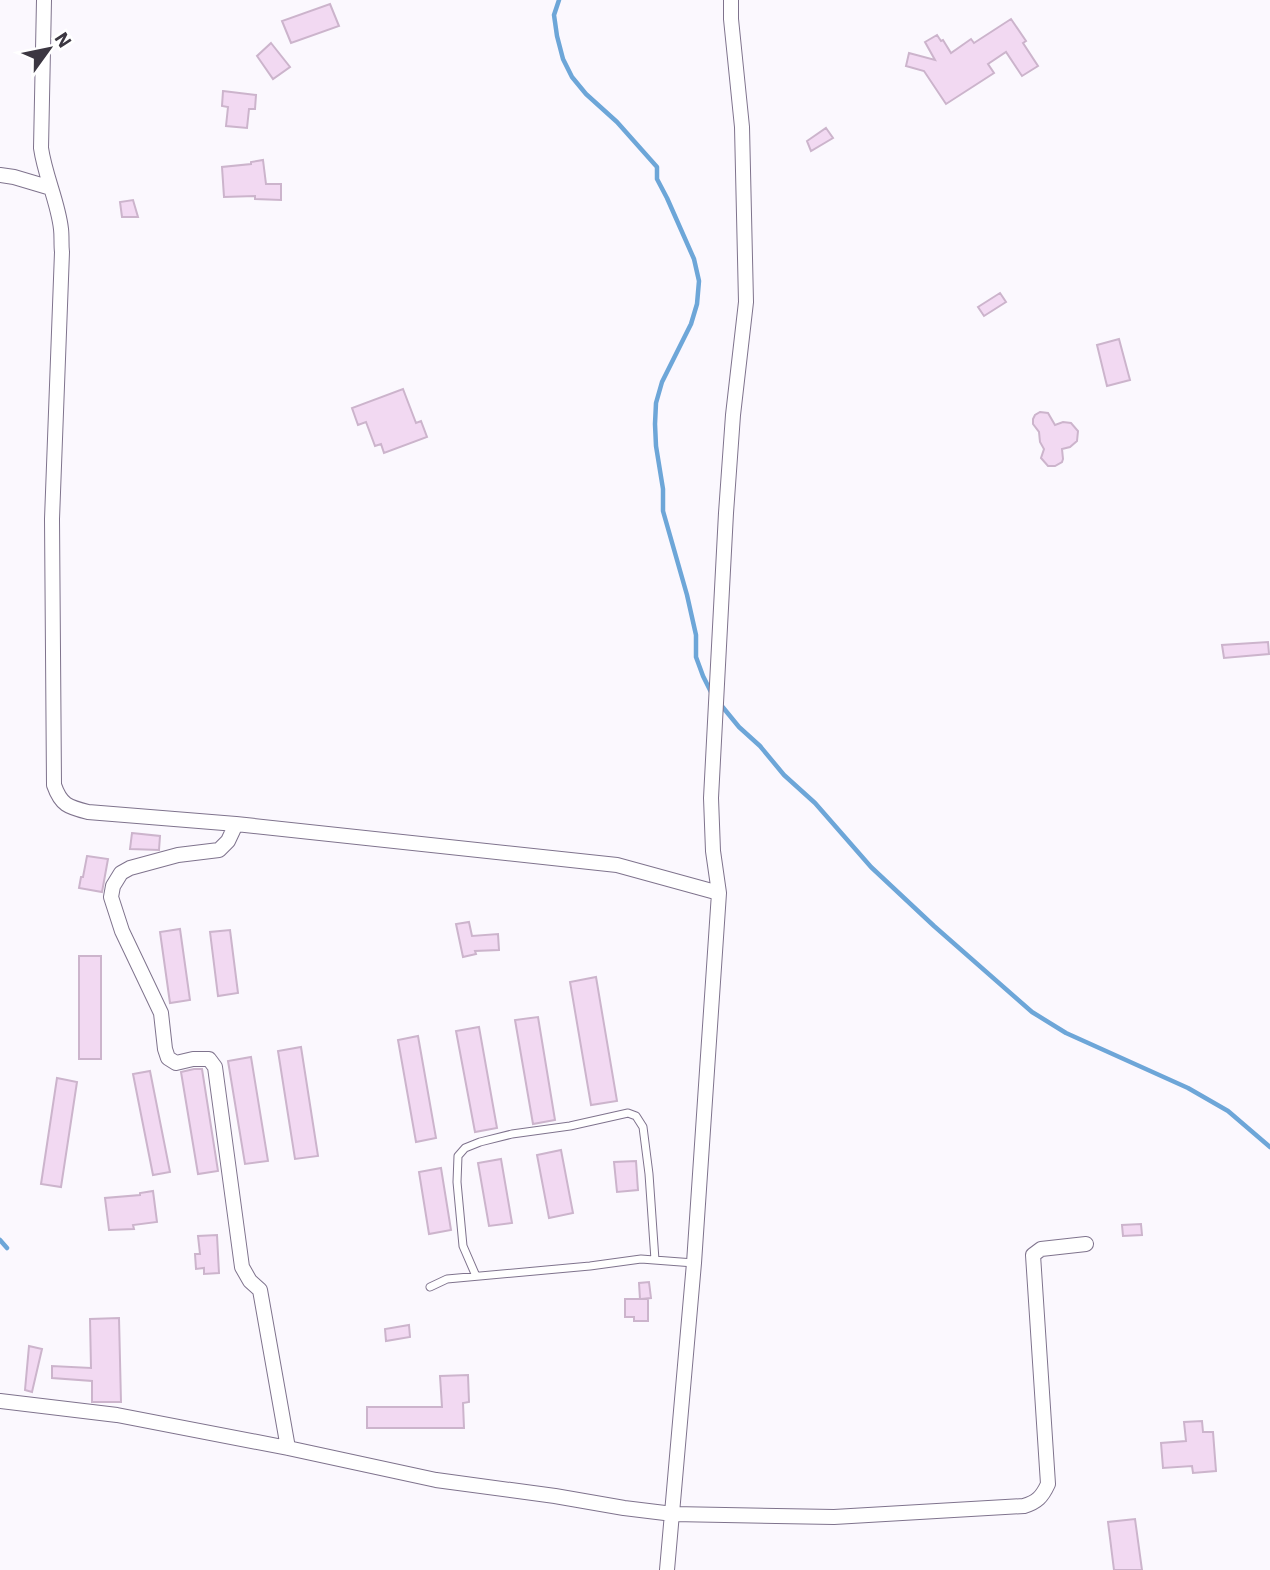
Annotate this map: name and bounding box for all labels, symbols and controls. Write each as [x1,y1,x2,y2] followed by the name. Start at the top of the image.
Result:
[14,14,84,84] north arrow
[49,27,77,52] text: N

